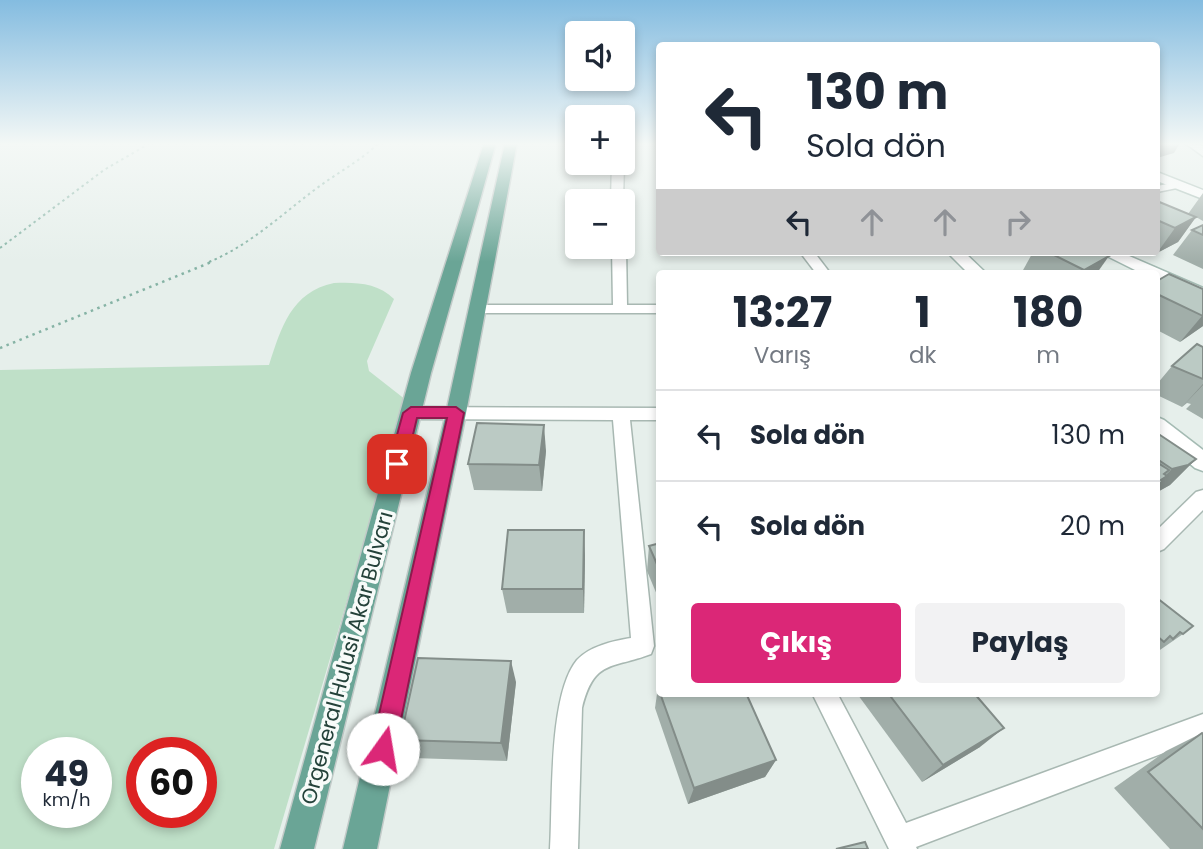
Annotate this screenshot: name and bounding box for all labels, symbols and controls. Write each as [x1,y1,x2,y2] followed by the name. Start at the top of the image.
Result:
[565,21,635,259] map controls
[565,21,635,91] button: sound
[806,58,948,126] text: 130 m
[691,70,782,161] icon: left
[565,105,635,175] button: +
[806,123,946,168] text: Sola dön
[565,189,635,259] button: −
[780,203,818,241] icon: left
[853,203,891,241] icon: ahead
[926,203,964,241] icon: ahead
[999,203,1037,241] icon: right
[733,283,832,342] text: 13:27
[915,283,930,342] text: 1
[1013,283,1083,342] text: 180
[754,339,811,371] text: Varış
[909,339,936,371] text: dk
[1036,339,1060,371] text: m
[691,417,729,455] icon: left
[750,417,865,453] text: Sola dön
[1051,417,1125,453] text: 130 m
[367,434,427,494] pin
[378,445,416,483] icon: arrive
[293,508,400,808] street label: Orgeneral Hulusi Akar Bulvarı
[691,508,729,546] icon: left
[750,508,865,544] text: Sola dön
[1060,508,1125,544] text: 20 m
[691,603,901,683] button: Çıkış
[915,603,1125,683] button: Paylaş
[346,712,420,786] position arrow
[126,737,217,828] speed limit sign: 60
[44,749,89,798] text: 49
[43,787,90,812] text: km/h

